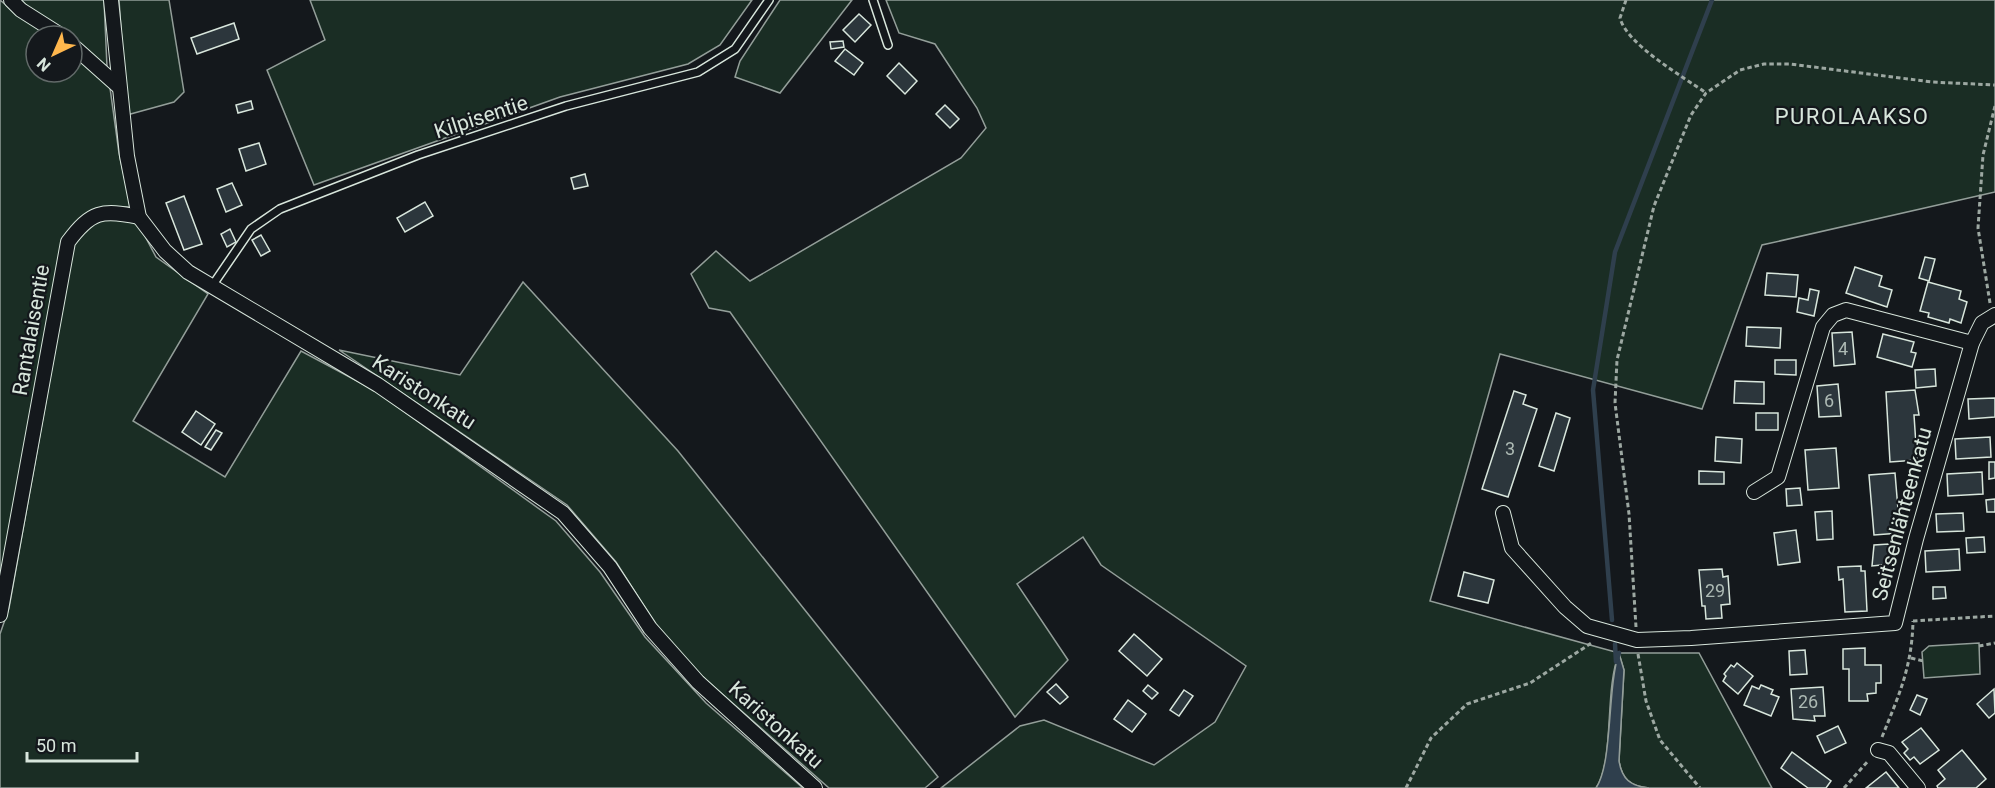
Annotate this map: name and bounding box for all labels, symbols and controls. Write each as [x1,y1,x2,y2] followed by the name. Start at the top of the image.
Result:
[24,24,84,84] north arrow
[33,54,55,75] text: N
[431,91,531,143] street label: Kilpisentie
[1775,104,1929,129] district label: PUROLAAKSO
[8,263,54,397] street label: Rantalaisentie
[1838,338,1848,359] house number: 4
[368,350,480,434] street label: Karistonkatu
[1824,390,1834,411] house number: 6
[1867,425,1937,603] street label: Seitsenlähteenkatu
[1505,438,1515,459] house number: 3
[1705,580,1725,601] house number: 29
[724,676,828,774] street label: Karistonkatu
[1798,691,1818,712] house number: 26
[27,725,136,763] scale bar
[36,735,76,756] text: 50 m

